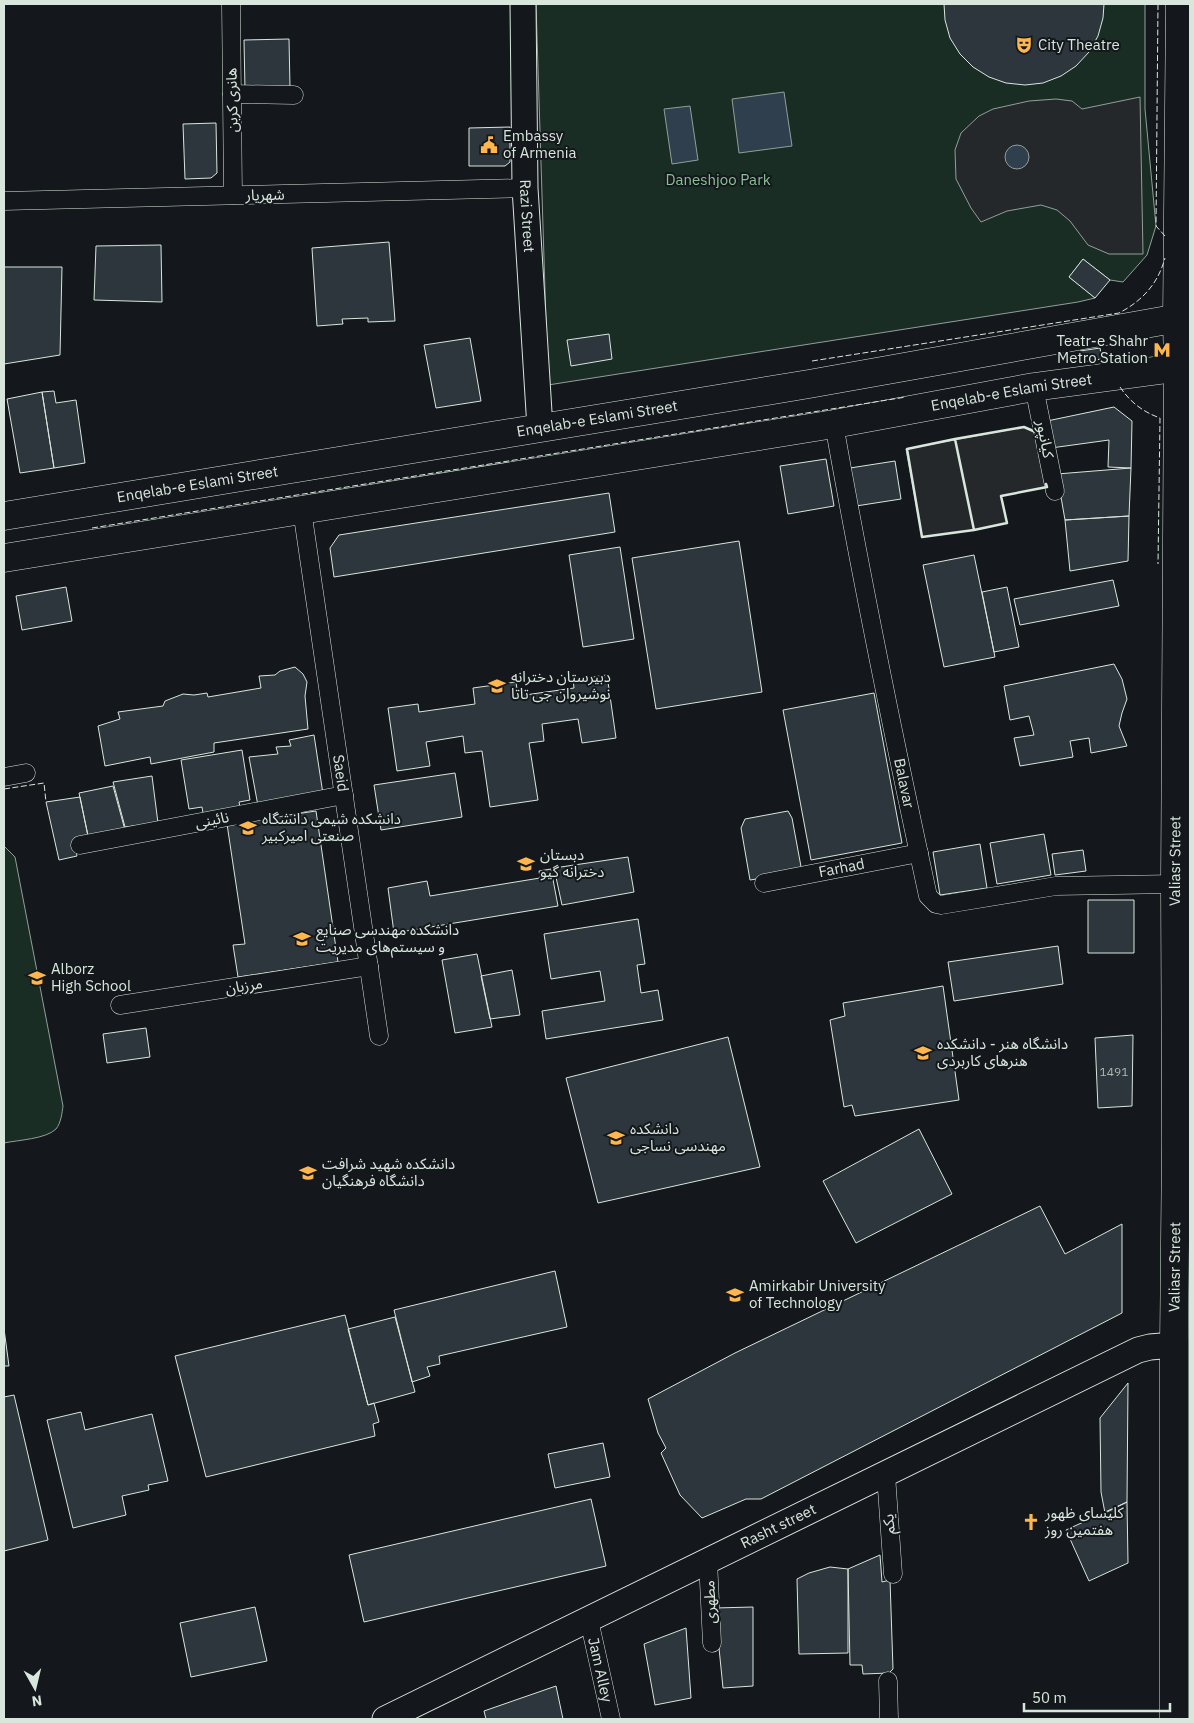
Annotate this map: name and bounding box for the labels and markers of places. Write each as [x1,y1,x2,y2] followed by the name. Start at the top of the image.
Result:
[1014,35,1034,55] theatre icon: City Theatre
[1038,35,1120,54] place label: City Theatre
[503,126,576,162] place label: Embassy of Armenia
[479,135,499,155] public building icon: Embassy of Armenia
[1056,331,1148,367] place label: Teatr-e Shahr Metro Station
[1152,340,1172,360] metro station icon: Teatr-e Shahr Metro Station
[511,667,611,703] place label: دبیرستان دخترانه نوشیروان جی تاتا
[487,676,507,696] school or university icon: دبیرستان دخترانه نوشیروان جی تاتا
[261,809,401,845] place label: دانشکده شیمی دانشگاه صنعتی امیرکبیر
[238,818,258,838] school or university icon: دانشکده شیمی دانشگاه صنعتی امیرکبیر
[540,845,604,881] place label: دبستان دخترانه گیو
[516,854,536,874] school or university icon: دبستان دخترانه گیو
[316,920,459,958] place label: دانشکده مهندسی صنایع و سیستم‌های مدیریت
[292,929,312,949] school or university icon: دانشکده مهندسی صنایع و سیستم‌های مدیریت
[51,959,131,995] place label: Alborz High School
[27,968,47,988] school or university icon: Alborz High School
[937,1034,1068,1070] place label: دانشگاه هنر - دانشکده هنرهای کاربردی
[913,1043,933,1063] school or university icon: دانشگاه هنر - دانشکده هنرهای کاربردی
[630,1119,726,1155] place label: دانشکده مهندسی نساجی
[606,1128,626,1148] school or university icon: دانشکده مهندسی نساجی
[322,1154,455,1190] place label: دانشکده شهید شرافت دانشگاه فرهنگیان
[298,1163,318,1183] school or university icon: دانشکده شهید شرافت دانشگاه فرهنگیان
[749,1276,886,1312] place label: Amirkabir University of Technology
[725,1285,745,1305] school or university icon: Amirkabir University of Technology
[1044,1503,1124,1539] place label: کلیسای ظهور هفتمین روز
[1021,1512,1041,1532] church icon: کلیسای ظهور هفتمین روز

